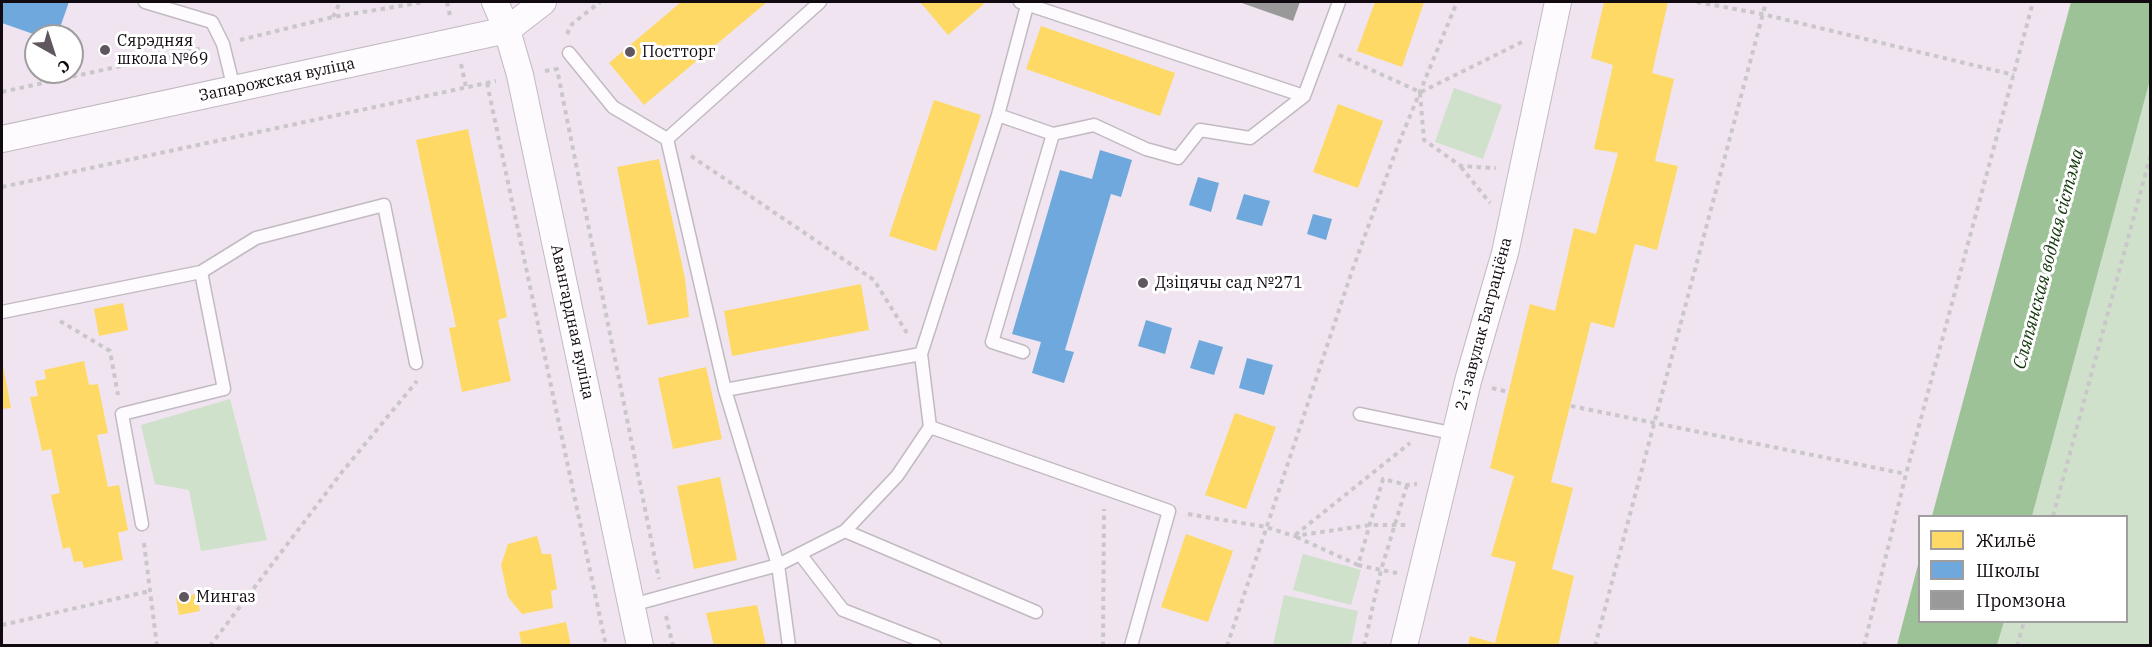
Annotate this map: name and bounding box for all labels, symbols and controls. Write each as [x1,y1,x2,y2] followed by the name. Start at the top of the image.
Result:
[24,24,84,84] north arrow
[117,31,208,69] place label: Сярэдняя школа №69
[642,42,715,62] place label: Постторг
[98,43,112,57] marker: Сярэдняя школа №69
[623,45,637,59] marker: Постторг
[197,54,357,106] street label: Запарожская вуліца
[54,55,75,78] text: С
[2009,146,2089,372] water label: Сляпянская водная сістэма
[1452,235,1516,413] street label: 2-і завулак Баграціёна
[546,243,598,401] street label: Авангардная вуліца
[1155,273,1303,293] place label: Дзіцячы сад №271
[1136,276,1150,290] marker: Дзіцячы сад №271
[1918,515,2128,623] legend
[1976,529,2036,552] text: Жильё
[1976,559,2040,582] text: Школы
[196,587,256,607] place label: Мингаз
[1976,589,2066,612] text: Промзона
[177,590,191,604] marker: Мингаз

